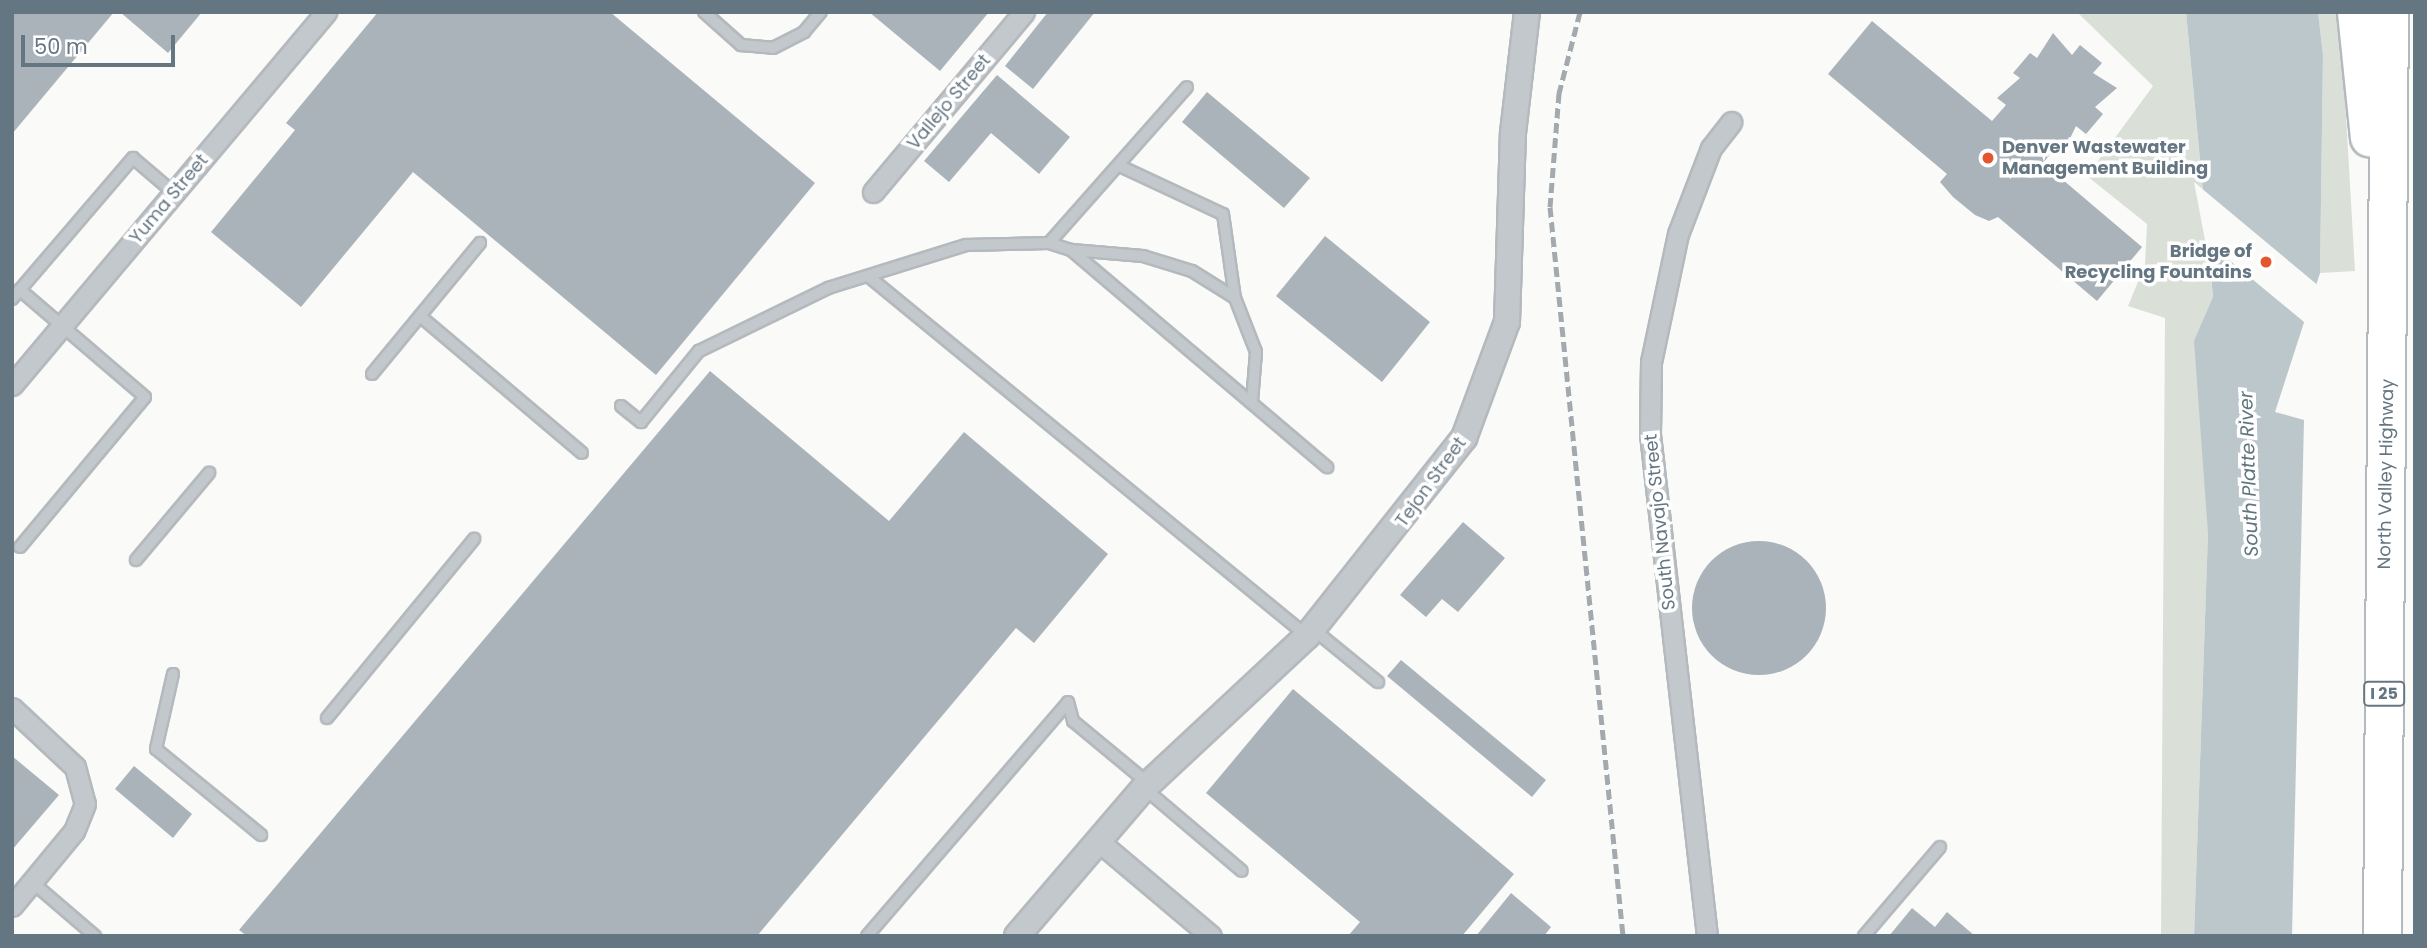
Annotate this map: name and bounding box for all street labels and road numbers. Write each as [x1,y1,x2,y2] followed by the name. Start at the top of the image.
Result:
[903,50,995,154] street label: Vallejo Street
[125,150,213,248] street label: Yuma Street
[2374,378,2398,570] street label: North Valley Highway
[1391,433,1471,531] street label: Tejon Street
[1640,433,1680,611] street label: South Navajo Street
[2363,681,2405,706] road number: I 25

